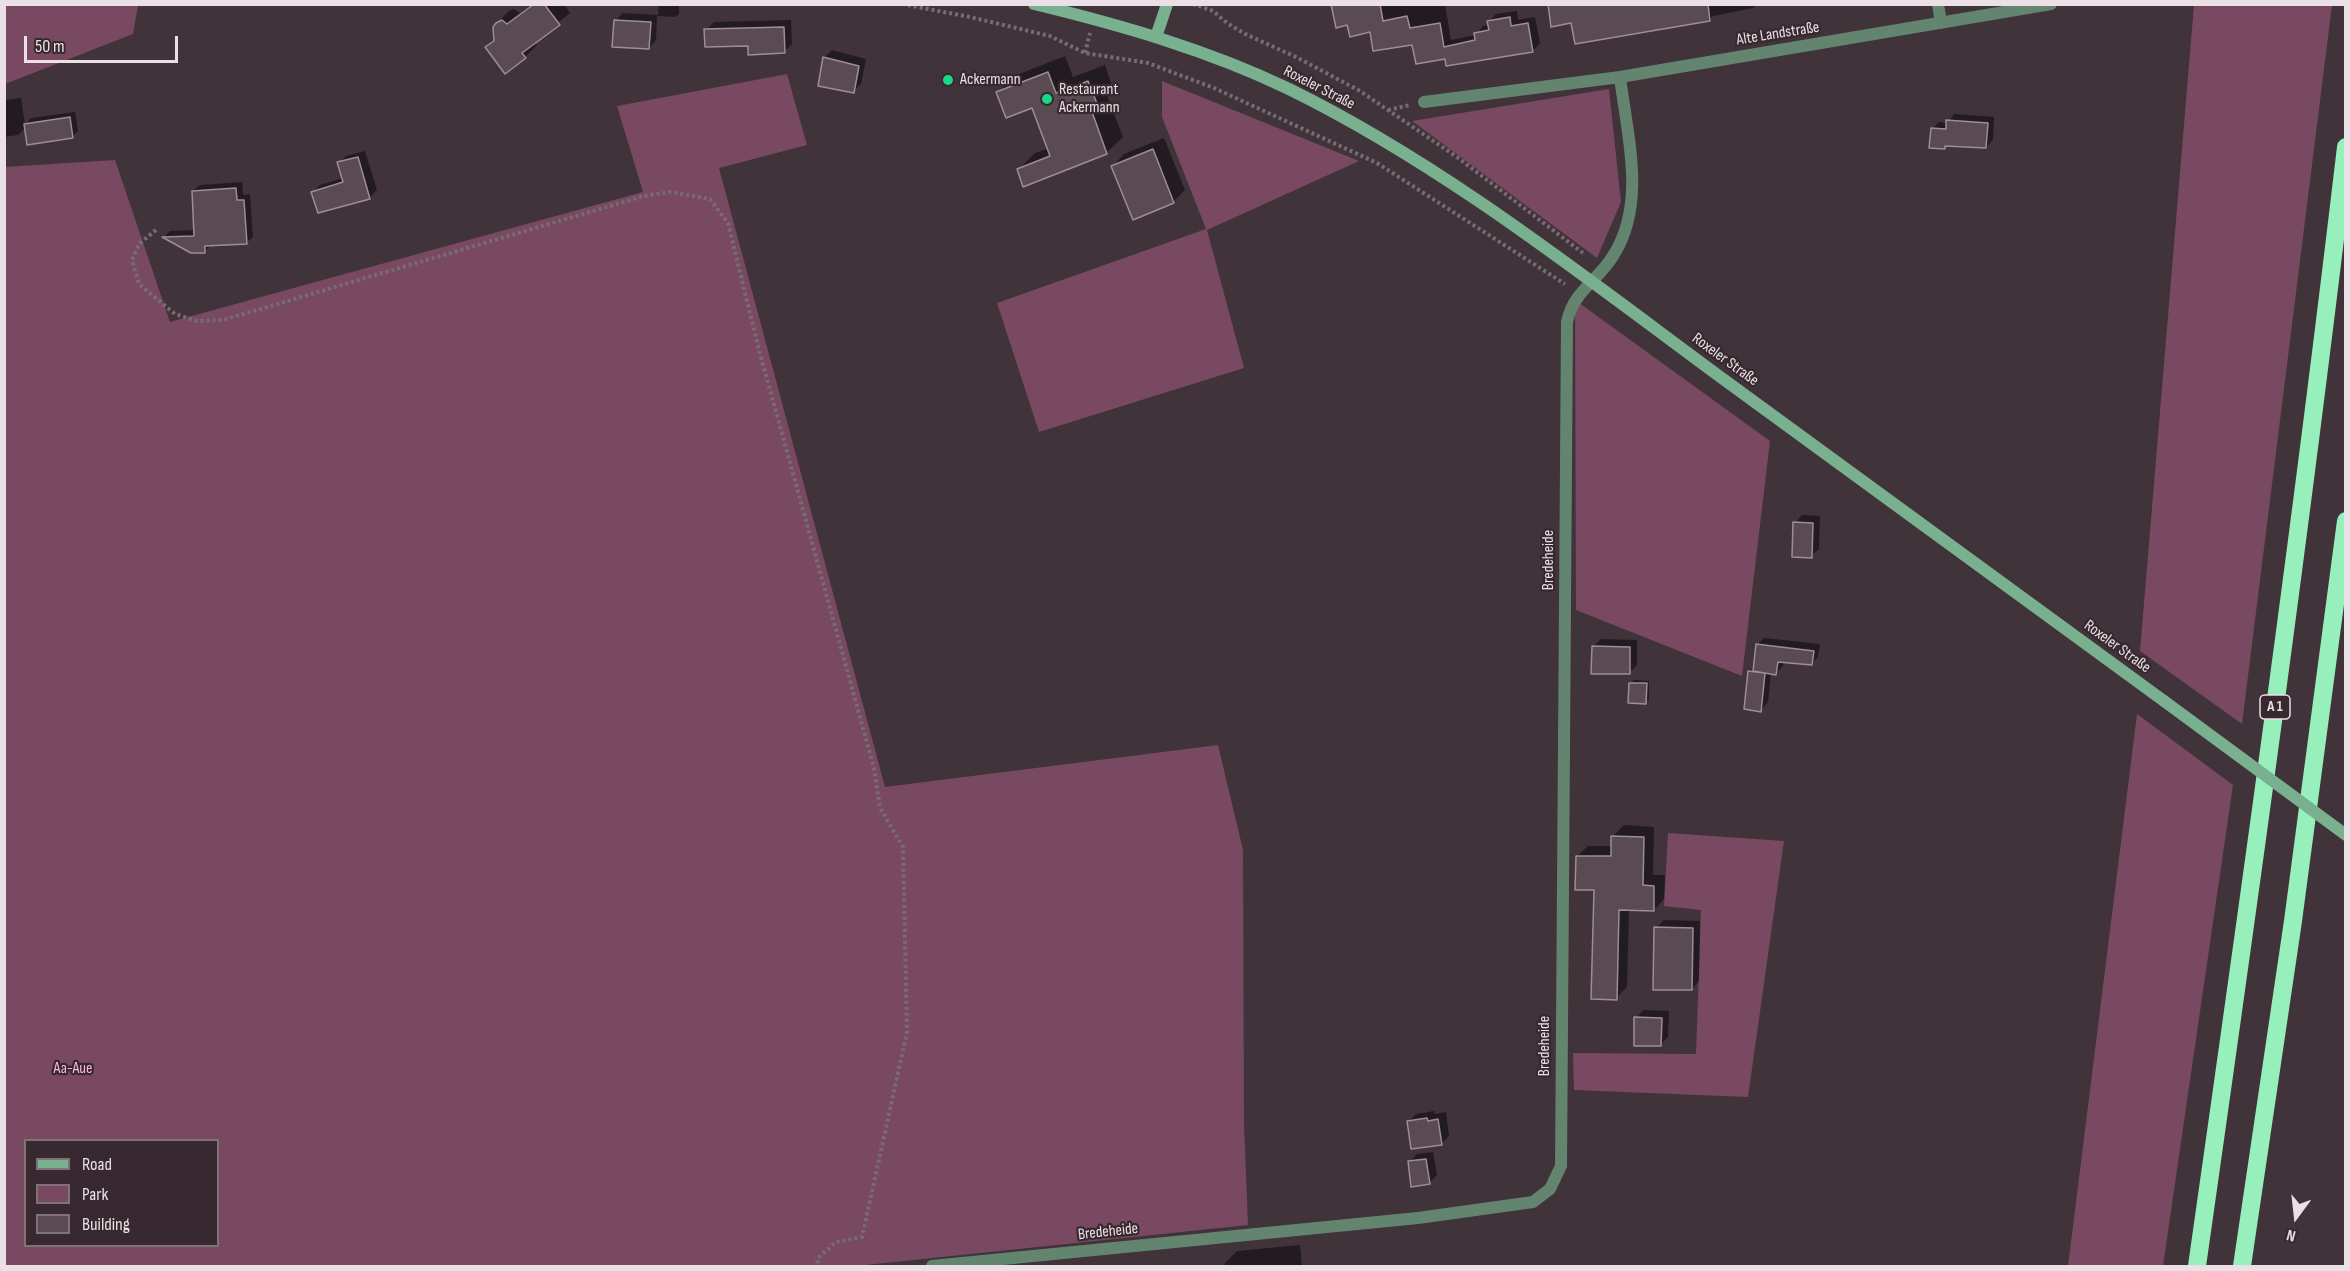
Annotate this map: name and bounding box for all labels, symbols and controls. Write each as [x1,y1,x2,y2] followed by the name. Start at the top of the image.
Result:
[1735,18,1821,50] street label: Alte Landstraße
[27,24,182,62] scale bar
[35,36,65,57] text: 50 m
[1280,62,1358,114] street label: Roxeler Straße
[960,70,1020,90] place label: Ackermann
[941,73,955,87] marker: Ackermann
[1059,80,1119,118] place label: Restaurant Ackermann
[1040,92,1054,106] marker: Restaurant Ackermann
[1688,329,1762,391] street label: Roxeler Straße
[1539,530,1559,590] street label: Bredeheide
[2080,616,2154,678] street label: Roxeler Straße
[2260,695,2290,719] road number: A 1
[1535,1016,1555,1076] street label: Bredeheide
[54,1059,92,1079] park label: Aa-Aue
[24,1139,219,1247] legend
[82,1154,112,1175] text: Road
[82,1184,108,1205] text: Park
[2266,1187,2326,1247] north arrow
[82,1214,130,1235] text: Building
[1077,1219,1139,1245] street label: Bredeheide
[2285,1225,2298,1245] text: N

